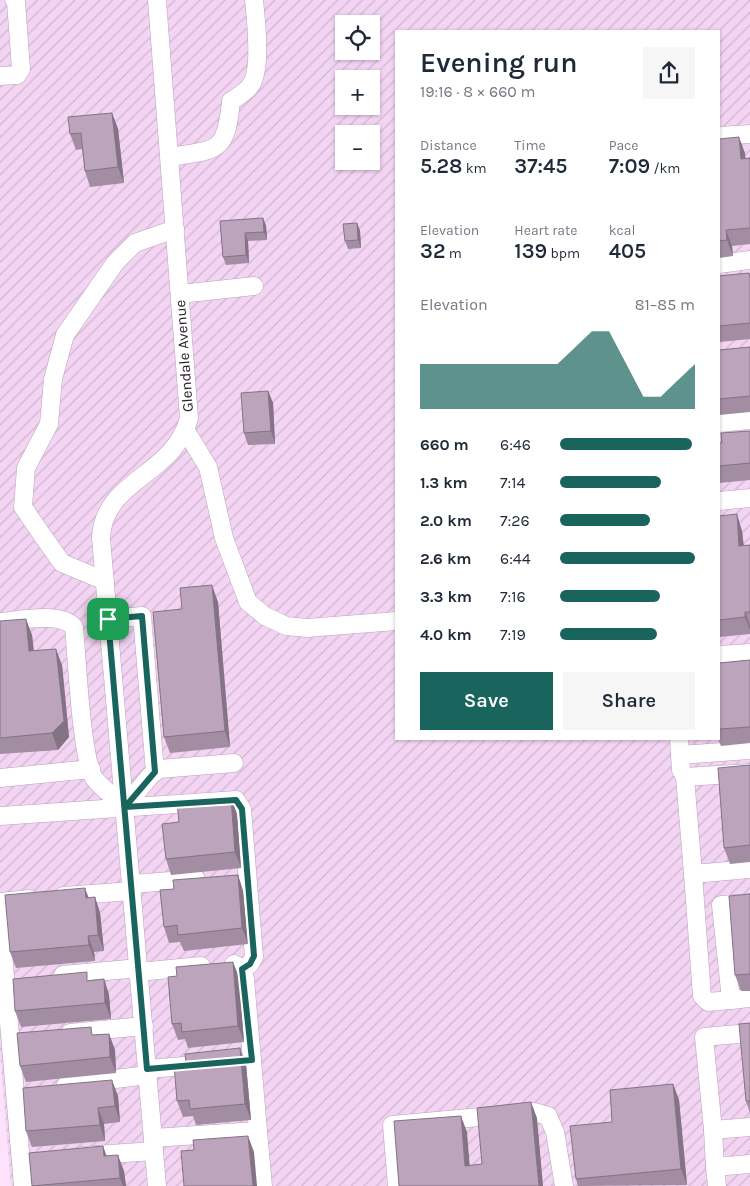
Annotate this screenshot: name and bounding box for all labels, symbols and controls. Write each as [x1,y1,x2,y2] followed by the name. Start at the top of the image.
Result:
[335,15,380,170] map controls
[335,15,380,60] button: locate
[420,46,577,79] text: Evening run
[643,47,695,99] button: share
[335,70,380,115] button: +
[420,82,536,101] text: 19:16 · 8 × 660 m
[335,125,380,170] button: −
[420,137,477,154] text: Distance
[514,137,546,154] text: Time
[609,137,639,154] text: Pace
[420,154,462,178] text: 5.28
[514,154,567,178] text: 37:45
[609,154,650,178] text: 7:09
[462,160,487,177] text: km
[650,160,680,177] text: /km
[420,222,479,239] text: Elevation
[514,222,577,239] text: Heart rate
[609,222,635,239] text: kcal
[420,239,445,263] text: 32
[514,239,547,263] text: 139
[609,239,646,263] text: 405
[445,245,462,262] text: m
[547,245,580,262] text: bpm
[420,295,488,314] text: Elevation
[635,295,695,314] text: 81–85 m
[171,299,197,413] street label: Glendale Avenue
[420,435,469,454] text: 660 m
[500,435,531,454] text: 6:46
[420,473,468,492] text: 1.3 km
[500,473,525,492] text: 7:14
[420,511,472,530] text: 2.0 km
[500,511,530,530] text: 7:26
[420,549,472,568] text: 2.6 km
[500,549,531,568] text: 6:44
[420,587,472,606] text: 3.3 km
[500,587,526,606] text: 7:16
[87,598,129,640] pin
[94,605,122,633] icon: arrive
[420,625,472,644] text: 4.0 km
[500,625,526,644] text: 7:19
[420,672,553,730] button: Save
[563,672,695,730] button: Share

